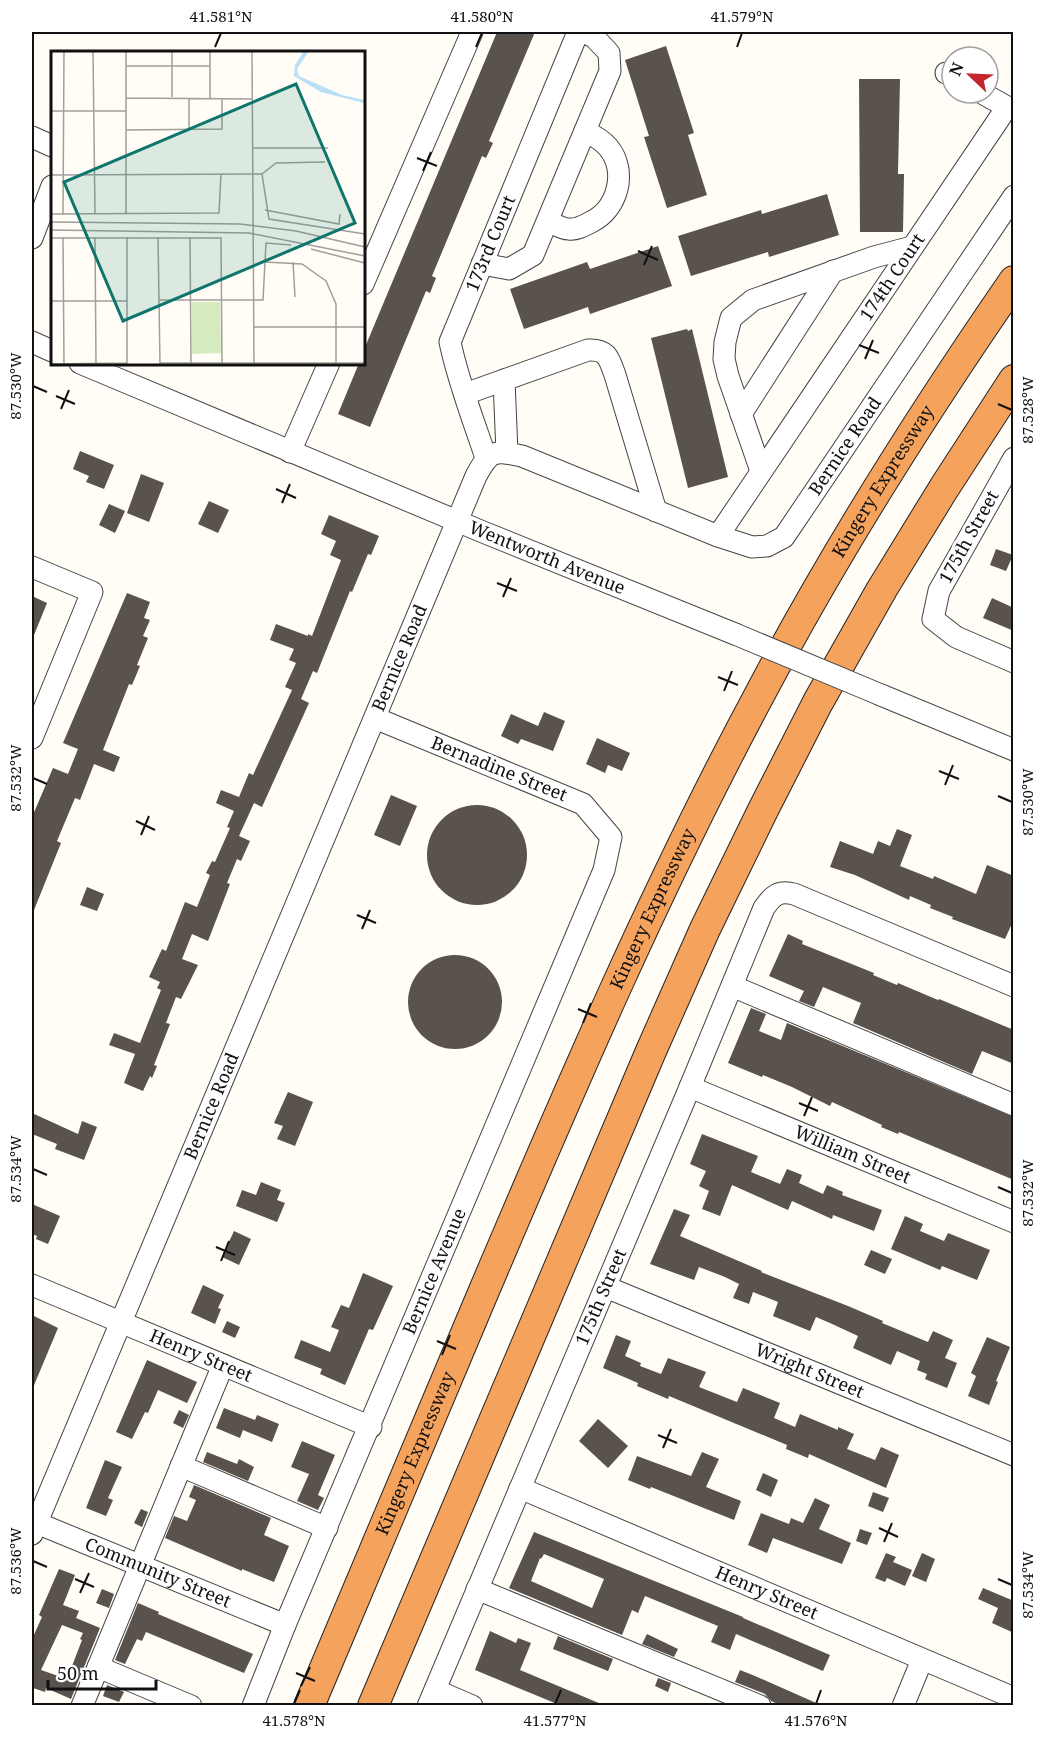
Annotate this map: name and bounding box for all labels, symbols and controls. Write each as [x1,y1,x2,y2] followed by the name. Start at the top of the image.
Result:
[189,6,253,26] text: 41.581°N
[450,6,514,26] text: 41.580°N
[710,6,774,26] text: 41.579°N
[940,45,1000,105] north arrow
[51,51,364,364] inset map
[944,59,969,79] text: N
[459,191,520,295] street label: 173rd Court
[853,228,929,325] street label: 174th Court
[5,352,25,420] text: 87.530°W
[1017,376,1037,444] text: 87.528°W
[803,392,886,500] street label: Bernice Road
[826,399,939,562] street label: Kingery Expressway
[933,486,1004,587] street label: 175th Street
[466,514,629,599] street label: Wentworth Avenue
[366,600,432,715] street label: Bernice Road
[428,730,571,806] street label: Bernadine Street
[5,744,25,812] text: 87.532°W
[1017,768,1037,836] text: 87.530°W
[604,823,700,993] street label: Kingery Expressway
[178,1049,244,1163] street label: Bernice Road
[791,1119,915,1189] street label: William Street
[5,1135,25,1203] text: 87.534°W
[1017,1159,1037,1227] text: 87.532°W
[396,1204,471,1338] street label: Bernice Avenue
[569,1245,631,1349] street label: 175th Street
[146,1323,256,1387] street label: Henry Street
[752,1337,868,1403] street label: Wright Street
[369,1367,460,1538] street label: Kingery Expressway
[5,1527,25,1595] text: 87.536°W
[82,1531,235,1612] street label: Community Street
[1017,1551,1037,1619] text: 87.534°W
[712,1560,822,1624] street label: Henry Street
[48,1653,156,1691] scale bar
[57,1661,99,1685] text: 50 m
[262,1710,326,1730] text: 41.578°N
[523,1710,587,1730] text: 41.577°N
[784,1710,848,1730] text: 41.576°N

